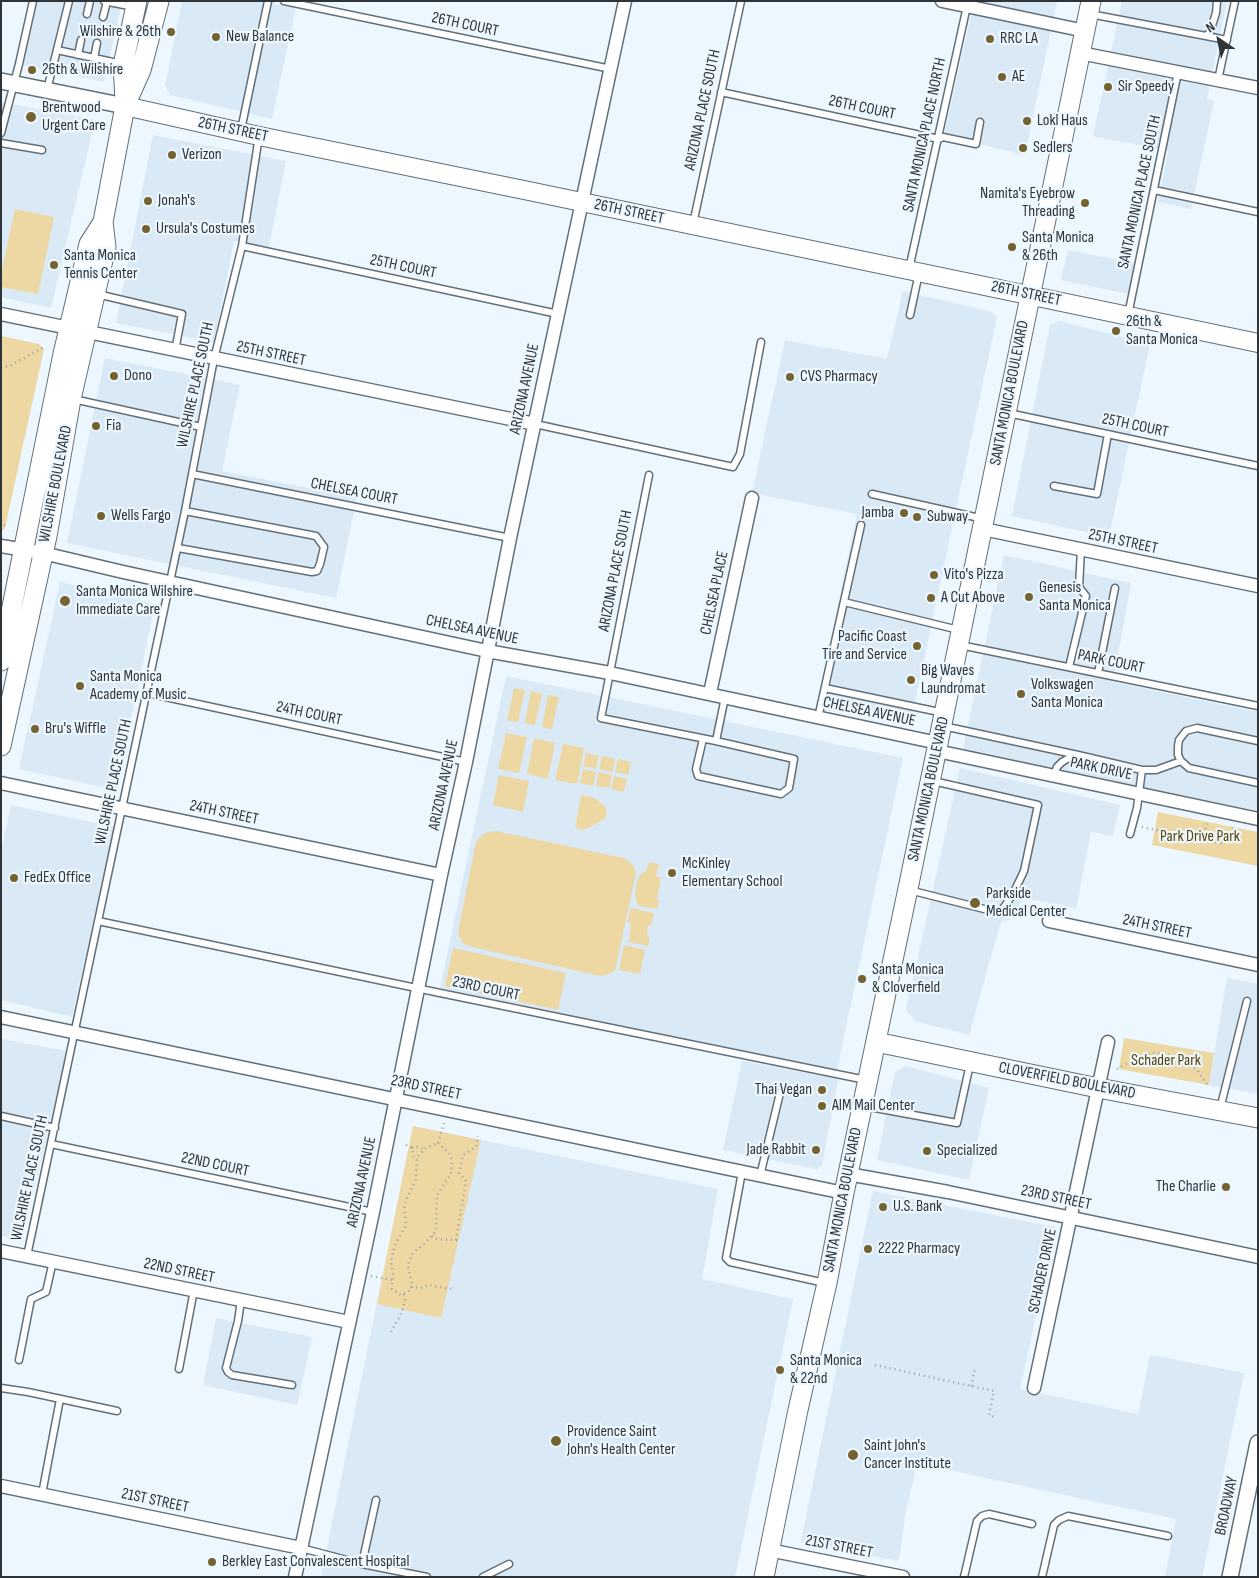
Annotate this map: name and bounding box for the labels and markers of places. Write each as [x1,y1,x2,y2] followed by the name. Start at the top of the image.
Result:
[80,22,161,42] place label: Wilshire & 26th
[165,26,177,38] marker: Wilshire & 26th
[226,27,294,47] place label: New Balance
[1000,29,1038,49] place label: RRC LA
[210,31,222,43] marker: New Balance
[984,33,996,45] marker: RRC LA
[42,60,123,80] place label: 26th & Wilshire
[26,64,38,76] marker: 26th & Wilshire
[1012,67,1025,87] place label: AE
[996,71,1008,83] marker: AE
[1118,77,1174,97] place label: Sir Speedy
[1102,81,1114,93] marker: Sir Speedy
[42,98,106,136] place label: Brentwood Urgent Care
[24,110,38,124] marker: Brentwood Urgent Care
[1037,111,1088,131] place label: Lokl Haus
[1021,115,1033,127] marker: Lokl Haus
[1033,138,1072,158] place label: Sedlers
[1017,142,1029,154] marker: Sedlers
[182,145,222,165] place label: Verizon
[166,149,178,161] marker: Verizon
[980,184,1075,222] place label: Namita's Eyebrow Threading
[158,191,195,211] place label: Jonah's
[142,195,154,207] marker: Jonah's
[1079,197,1091,209] marker: Namita's Eyebrow Threading
[156,219,255,239] place label: Ursula's Costumes
[140,223,152,235] marker: Ursula's Costumes
[1022,228,1094,266] place label: Santa Monica & 26th
[1006,241,1018,253] marker: Santa Monica & 26th
[64,246,138,284] place label: Santa Monica Tennis Center
[48,259,60,271] marker: Santa Monica Tennis Center
[1126,312,1198,350] place label: 26th & Santa Monica
[1110,325,1122,337] marker: 26th & Santa Monica
[124,366,152,386] place label: Dono
[800,367,878,387] place label: CVS Pharmacy
[108,370,120,382] marker: Dono
[784,371,796,383] marker: CVS Pharmacy
[106,416,121,436] place label: Fia
[90,420,102,432] marker: Fia
[862,503,894,523] place label: Jamba
[111,506,171,526] place label: Wells Fargo
[898,507,910,519] marker: Jamba
[927,507,968,527] place label: Subway
[95,510,107,522] marker: Wells Fargo
[911,511,923,523] marker: Subway
[944,565,1004,585] place label: Vito's Pizza
[928,569,940,581] marker: Vito's Pizza
[1039,578,1111,616] place label: Genesis Santa Monica
[76,582,193,620] place label: Santa Monica Wilshire Immediate Care
[941,588,1005,608] place label: A Cut Above
[1023,591,1035,603] marker: Genesis Santa Monica
[925,592,937,604] marker: A Cut Above
[58,594,72,608] marker: Santa Monica Wilshire Immediate Care
[822,627,907,665] place label: Pacific Coast Tire and Service
[911,640,923,652] marker: Pacific Coast Tire and Service
[921,661,986,699] place label: Big Waves Laundromat
[90,667,187,705] place label: Santa Monica Academy of Music
[905,674,917,686] marker: Big Waves Laundromat
[1031,675,1103,713] place label: Volkswagen Santa Monica
[74,680,86,692] marker: Santa Monica Academy of Music
[1015,688,1027,700] marker: Volkswagen Santa Monica
[45,719,106,739] place label: Bru's Wiffle
[29,723,41,735] marker: Bru's Wiffle
[682,854,782,892] place label: McKinley Elementary School
[666,867,678,879] marker: McKinley Elementary School
[24,868,91,888] place label: FedEx Office
[8,872,20,884] marker: FedEx Office
[986,884,1066,922] place label: Parkside Medical Center
[968,896,982,910] marker: Parkside Medical Center
[872,960,944,998] place label: Santa Monica & Cloverfield
[856,973,868,985] marker: Santa Monica & Cloverfield
[755,1080,812,1100] place label: Thai Vegan
[816,1084,828,1096] marker: Thai Vegan
[832,1096,915,1116] place label: AIM Mail Center
[816,1100,828,1112] marker: AIM Mail Center
[746,1140,806,1160] place label: Jade Rabbit
[937,1141,997,1161] place label: Specialized
[810,1144,822,1156] marker: Jade Rabbit
[921,1145,933,1157] marker: Specialized
[1156,1177,1216,1197] place label: The Charlie
[1220,1181,1232,1193] marker: The Charlie
[893,1197,942,1217] place label: U.S. Bank
[877,1201,889,1213] marker: U.S. Bank
[878,1239,960,1259] place label: 2222 Pharmacy
[862,1243,874,1255] marker: 2222 Pharmacy
[790,1351,862,1389] place label: Santa Monica & 22nd
[774,1364,786,1376] marker: Santa Monica & 22nd
[567,1422,676,1460] place label: Providence Saint John's Health Center
[549,1434,563,1448] marker: Providence Saint John's Health Center
[864,1436,951,1474] place label: Saint John's Cancer Institute
[846,1448,860,1462] marker: Saint John's Cancer Institute
[222,1552,409,1572] place label: Berkley East Convalescent Hospital
[206,1556,218,1568] marker: Berkley East Convalescent Hospital

